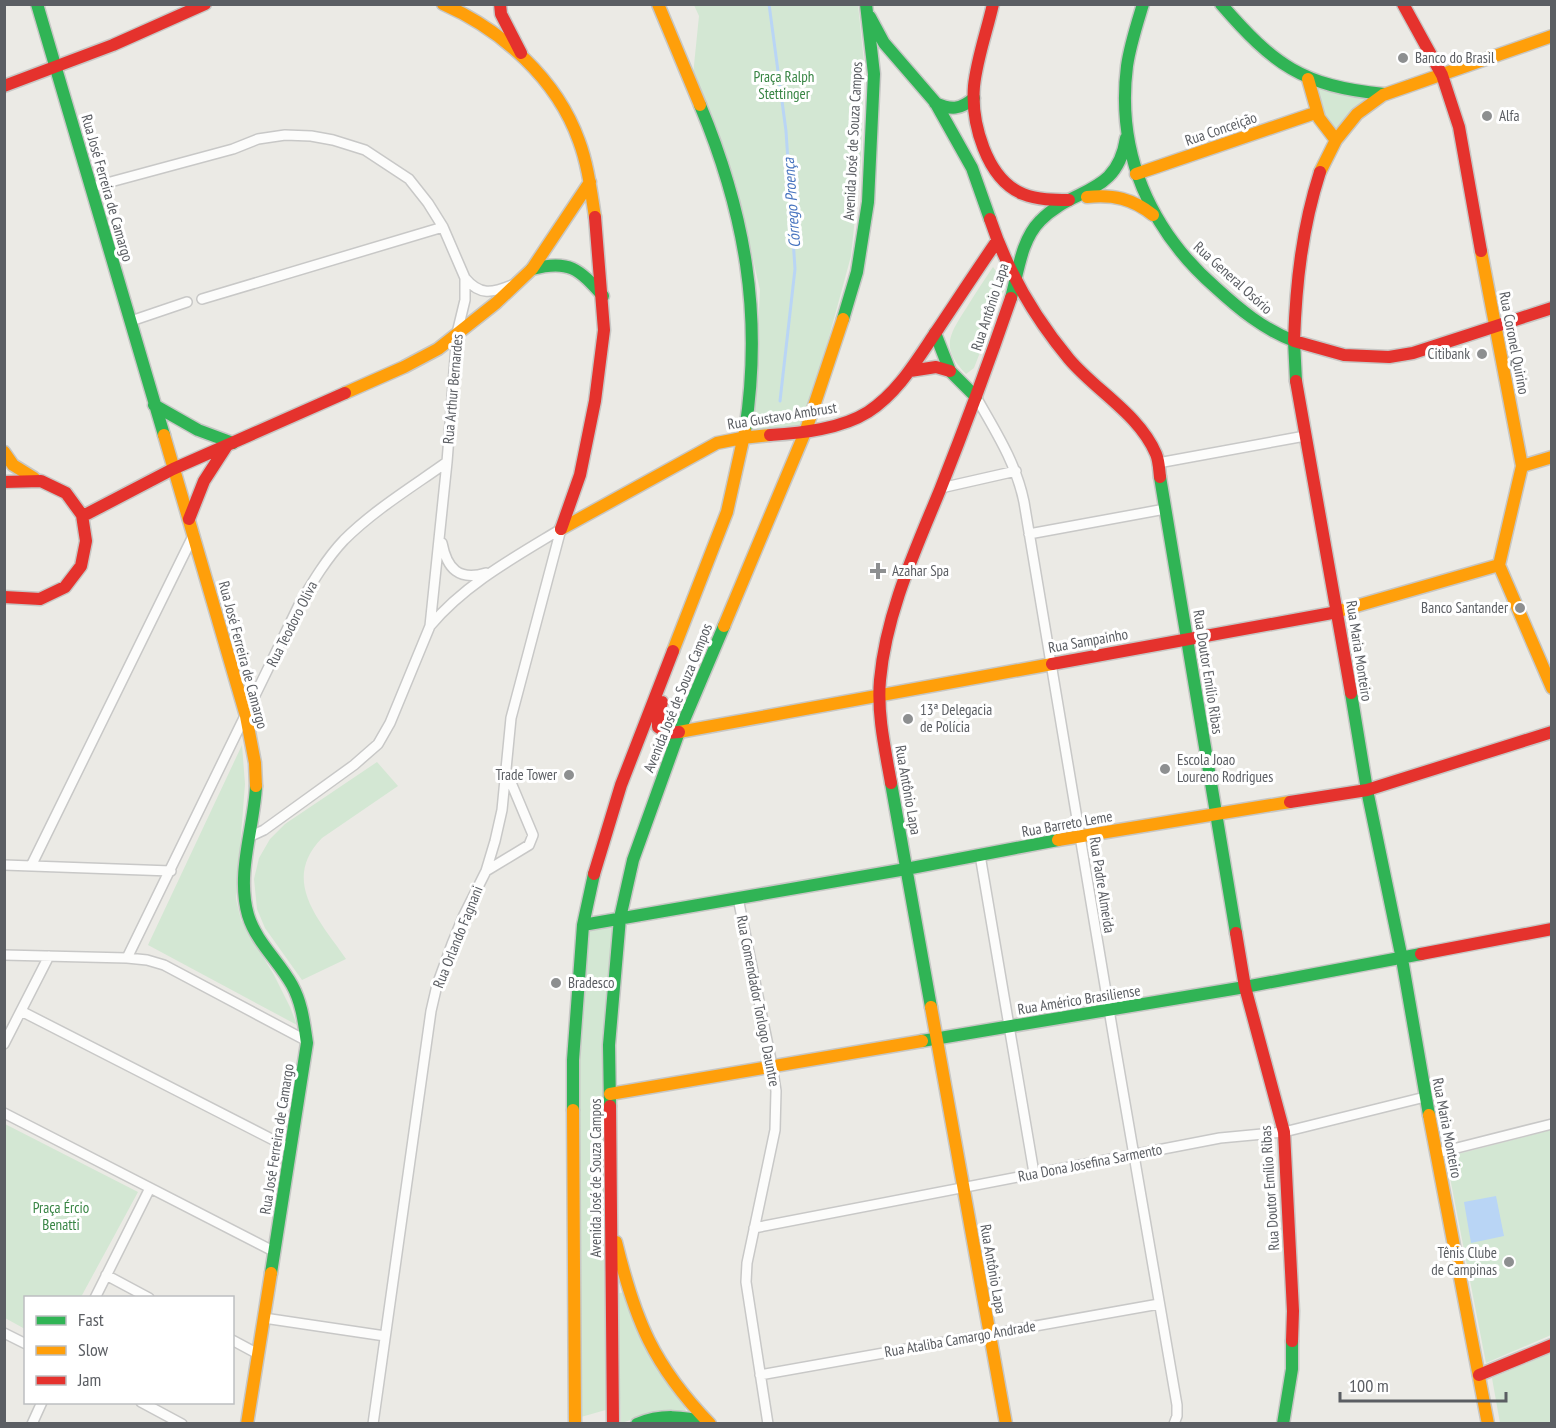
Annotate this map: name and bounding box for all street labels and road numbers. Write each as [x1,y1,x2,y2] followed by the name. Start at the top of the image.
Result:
[839,61,866,221] street label: Avenida José de Souza Campos
[1182,107,1259,150] street label: Rua Conceição
[77,112,138,264] street label: Rua José Ferreira de Camargo
[1190,237,1277,318] street label: Rua General Osório
[966,261,1013,353] street label: Rua Antônio Lapa
[1495,290,1534,396] street label: Rua Coronel Quirino
[438,333,467,445] street label: Rua Arthur Bernardes
[726,397,838,434] street label: Rua Gustavo Ambrust
[262,578,321,670] street label: Rua Teodoro Oliva
[215,579,272,731] street label: Rua José Ferreira de Camargo
[1342,599,1377,703] street label: Rua Maria Monteiro
[1189,608,1228,735] street label: Rua Doutor Emílio Ribas
[639,621,716,775] street label: Avenida José de Souza Campos
[1047,624,1129,657] street label: Rua Sampainho
[891,744,926,836] street label: Rua Antônio Lapa
[1020,806,1114,841] street label: Rua Barreto Leme
[1086,835,1119,934] street label: Rua Padre Almeida
[428,883,487,991] street label: Rua Orlando Fagnani
[733,914,784,1088] street label: Rua Comendador Torlogo Dauntre
[1016,980,1142,1019] street label: Rua Américo Brasiliense
[255,1062,298,1216] street label: Rua José Ferreira de Camargo
[1428,1076,1467,1180] street label: Rua Maria Monteiro
[586,1098,605,1258] street label: Avenida José de Souza Campos
[1256,1125,1283,1251] street label: Rua Doutor Emílio Ribas
[1016,1139,1164,1186] street label: Rua Dona Josefina Sarmento
[976,1223,1011,1315] street label: Rua Antônio Lapa
[883,1316,1037,1361] street label: Rua Ataliba Camargo Andrade

